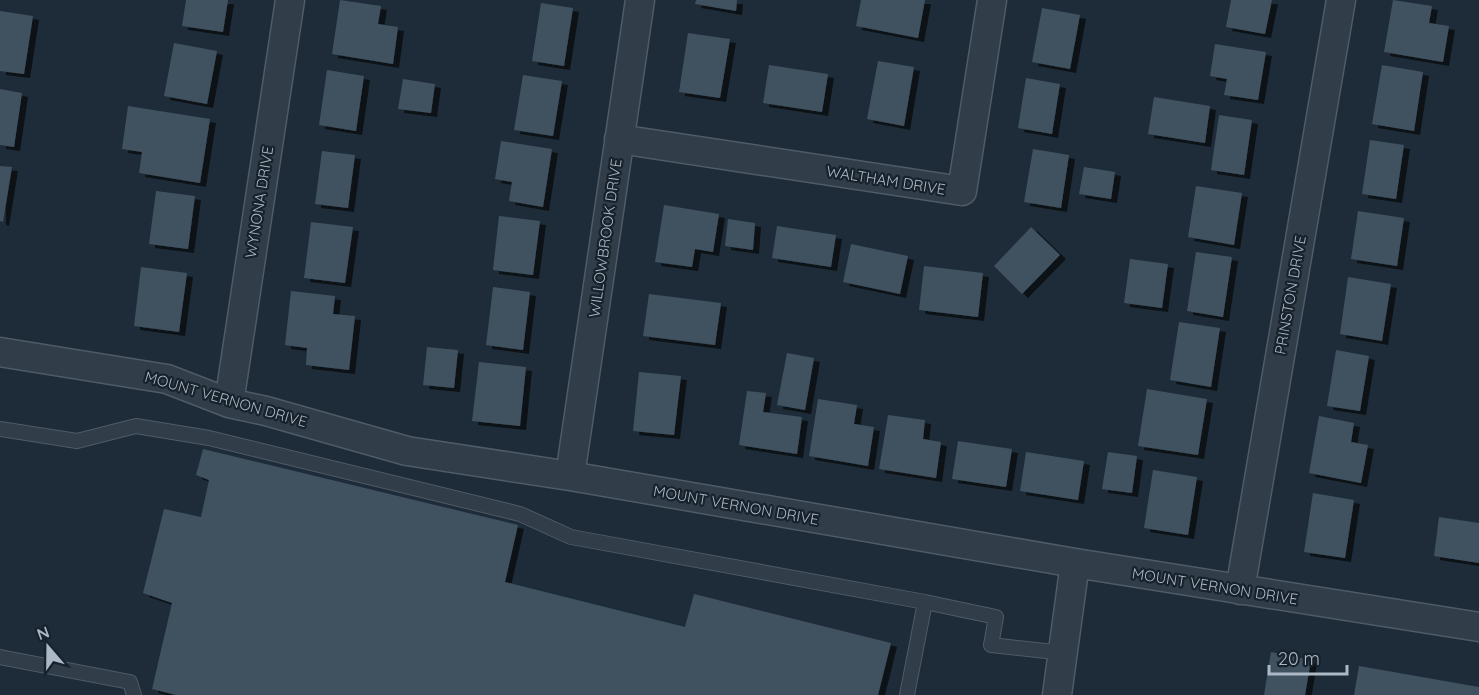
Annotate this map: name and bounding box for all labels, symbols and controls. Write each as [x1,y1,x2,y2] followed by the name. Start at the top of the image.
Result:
[241,145,277,259] street label: WYNONA DRIVE
[584,158,626,318] street label: WILLOWBROOK DRIVE
[825,161,947,199] street label: WALTHAM DRIVE
[1270,234,1310,356] street label: PRINSTON DRIVE
[143,367,309,431] street label: MOUNT VERNON DRIVE
[652,481,820,529] street label: MOUNT VERNON DRIVE
[1131,563,1299,609] street label: MOUNT VERNON DRIVE
[18,617,78,677] north arrow
[34,621,52,644] text: N
[1269,638,1347,676] scale bar
[1278,647,1320,670] text: 20 m

